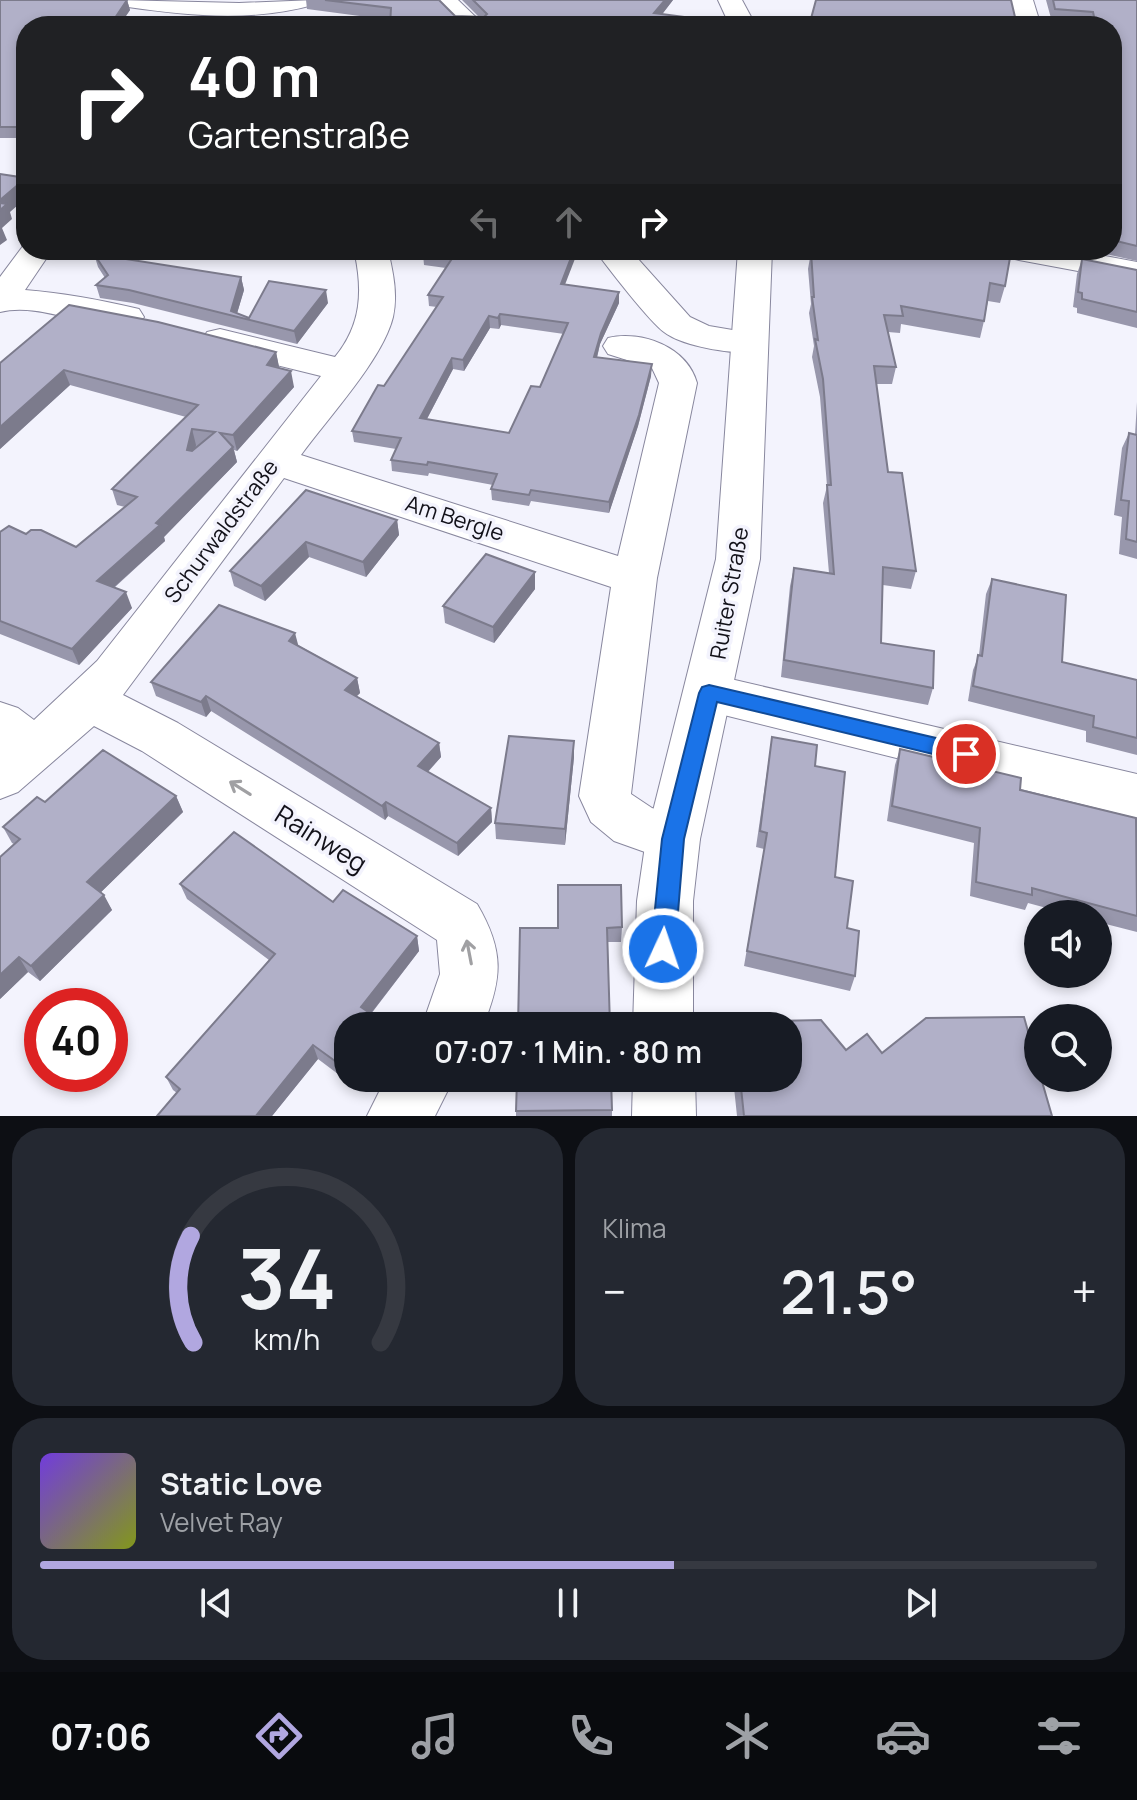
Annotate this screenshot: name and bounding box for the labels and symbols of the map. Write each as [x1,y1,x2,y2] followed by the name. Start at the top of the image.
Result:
[157,453,285,609] street label: Schurwaldstraße
[402,488,508,548] street label: Am Bergle
[703,524,755,661] street label: Ruiter Straße
[932,720,1000,788] pin
[229,779,252,795] one-way arrow
[269,796,374,881] street label: Rainweg
[621,907,705,991] position arrow
[460,939,475,965] one-way arrow
[24,988,128,1092] speed limit sign: 40

